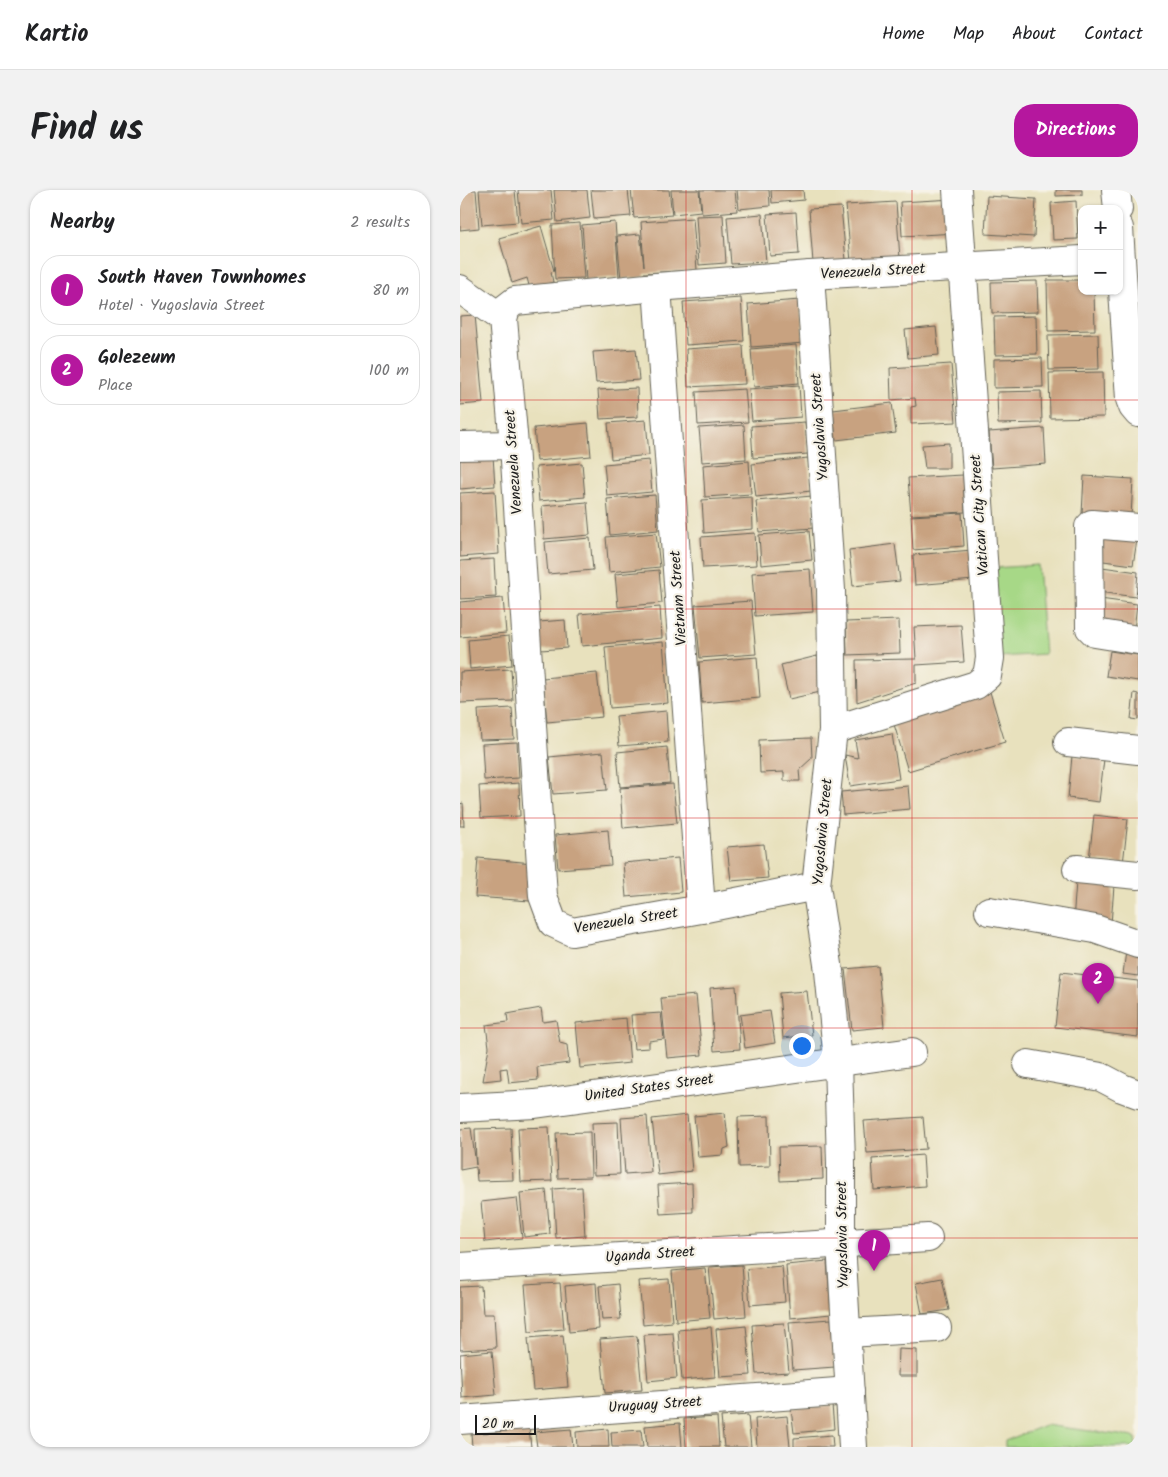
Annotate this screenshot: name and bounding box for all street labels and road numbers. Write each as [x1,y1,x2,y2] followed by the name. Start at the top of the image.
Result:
[820,257,926,287] street label: Venezuela Street
[804,372,836,482] street label: Yugoslavia Street
[498,409,530,515] street label: Venezuela Street
[964,453,996,576] street label: Vatican City Street
[664,550,694,646] street label: Vietnam Street
[806,777,840,887] street label: Yugoslavia Street
[572,901,680,941] street label: Venezuela Street
[583,1067,715,1109] street label: United States Street
[830,1181,856,1289] street label: Yugoslavia Street
[604,1240,696,1270] street label: Uganda Street
[607,1390,703,1420] street label: Uruguay Street

